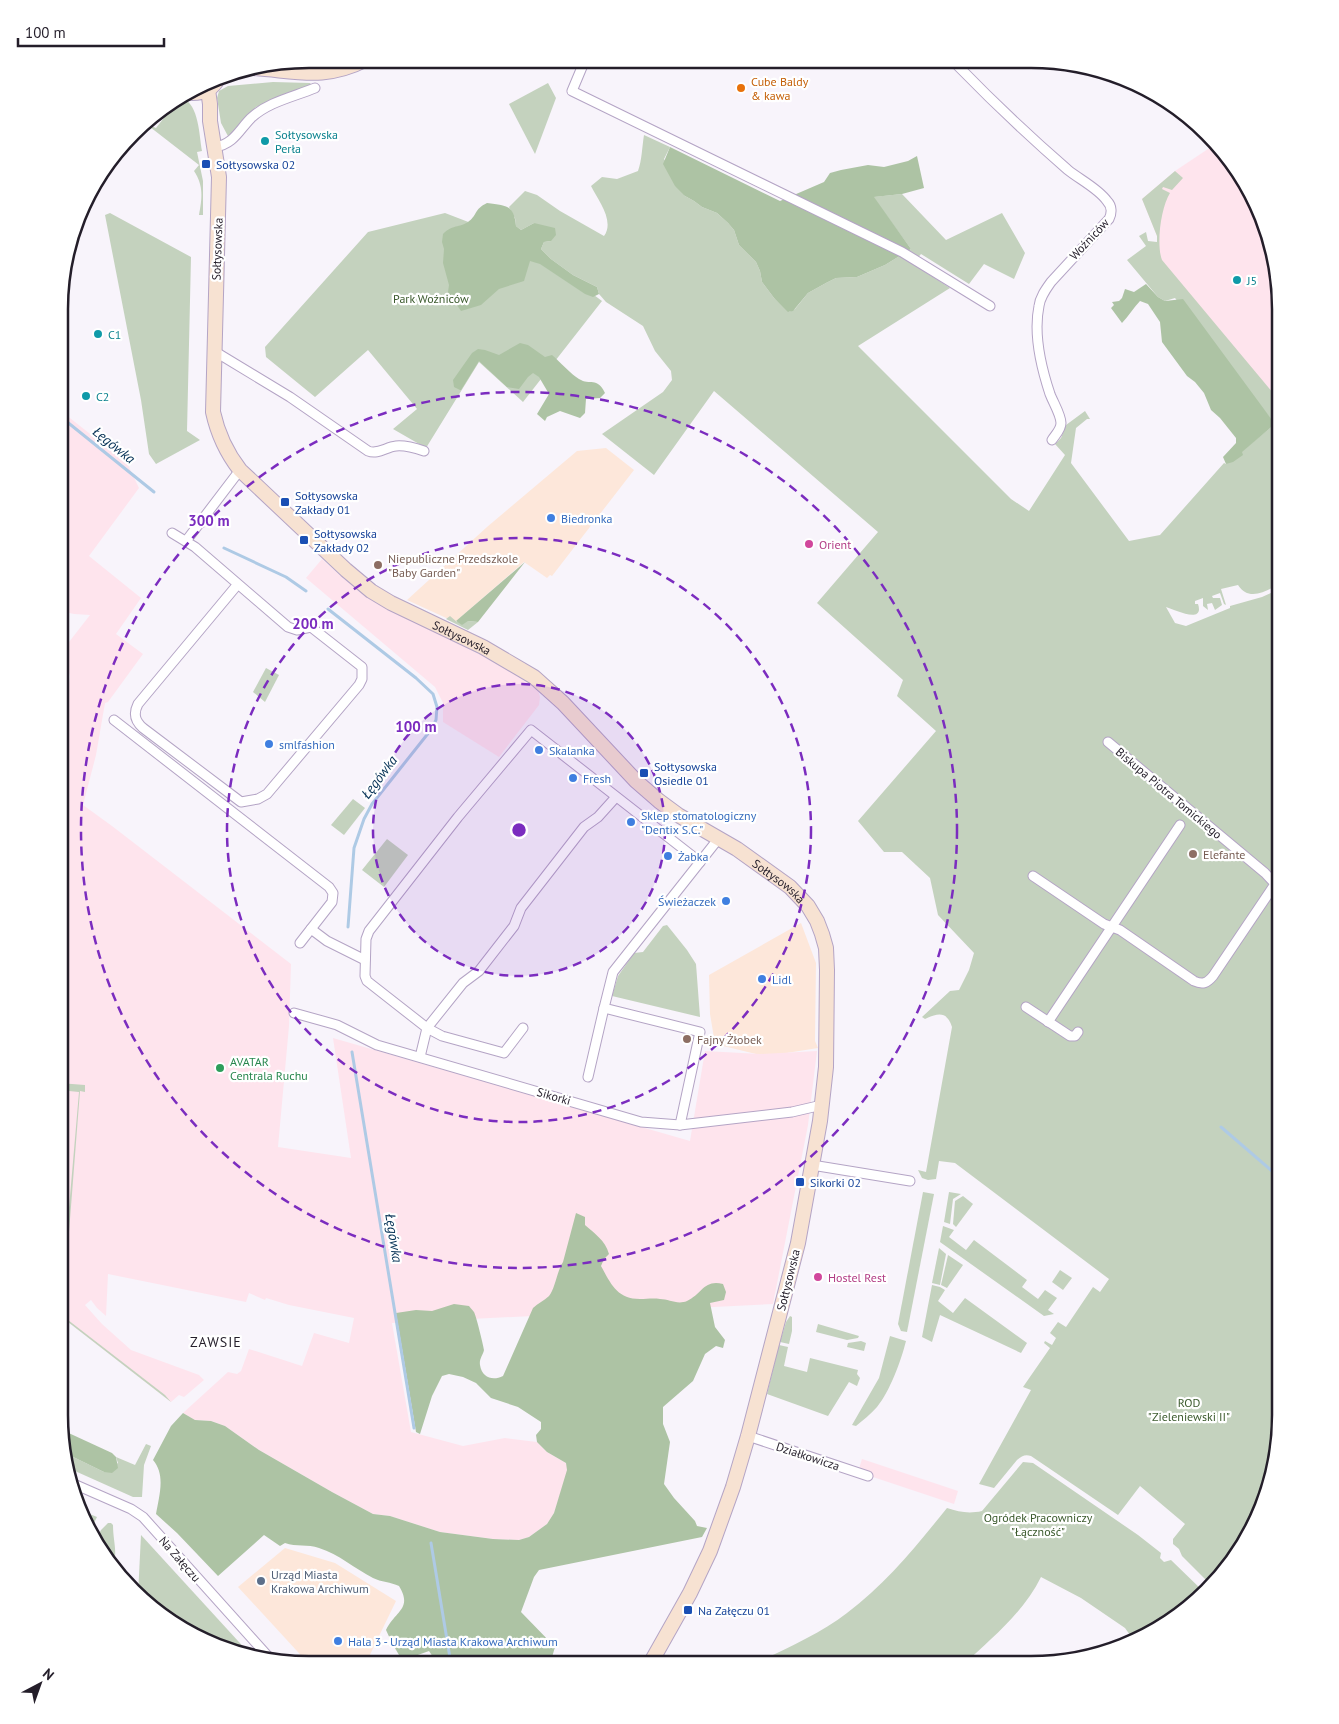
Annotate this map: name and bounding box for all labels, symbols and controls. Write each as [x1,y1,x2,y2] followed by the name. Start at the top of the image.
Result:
[18,15,164,47] scale bar
[25,23,66,42] text: 100 m
[751,74,809,103] place label: Cube Baldy & kawa
[735,82,747,94] marker: Cube Baldy & kawa
[275,127,338,156] place label: Sołtysowska Perła
[259,135,271,147] marker: Sołtysowska Perła
[216,157,295,172] place label: Sołtysowska 02
[200,158,212,170] marker: Sołtysowska 02
[1066,215,1112,263] street label: Woźniców
[208,217,226,281] street label: Sołtysowska
[1246,273,1257,288] place label: J5
[1231,274,1243,286] marker: J5
[393,291,469,306] park label: Park Woźniców
[108,327,121,342] place label: C1
[92,328,104,340] marker: C1
[96,389,109,404] place label: C2
[80,390,92,402] marker: C2
[89,423,139,468] water label: Łęgówka
[295,488,358,517] place label: Sołtysowska Zakłady 01
[279,496,291,508] marker: Sołtysowska Zakłady 01
[188,511,230,530] text: 300 m
[561,511,613,526] place label: Biedronka
[545,512,557,524] marker: Biedronka
[314,526,377,555] place label: Sołtysowska Zakłady 02
[298,534,310,546] marker: Sołtysowska Zakłady 02
[819,537,851,552] place label: Orient
[803,538,815,550] marker: Orient
[388,551,518,580] place label: Niepubliczne Przedszkole "Baby Garden"
[372,559,384,571] marker: Niepubliczne Przedszkole "Baby Garden"
[292,614,334,633] text: 200 m
[430,617,494,658] street label: Sołtysowska
[395,717,437,736] text: 100 m
[279,737,335,752] place label: smlfashion
[263,738,275,750] marker: smlfashion
[549,743,595,758] place label: Skalanka
[533,744,545,756] marker: Skalanka
[1113,744,1225,842] street label: Biskupa Piotra Tomickiego
[357,752,401,802] water label: Łęgówka
[654,759,717,788] place label: Sołtysowska Osiedle 01
[638,767,650,779] marker: Sołtysowska Osiedle 01
[583,771,611,786] place label: Fresh
[567,772,579,784] marker: Fresh
[641,808,757,837] place label: Sklep stomatologiczny "Dentix S.C."
[625,816,637,828] marker: Sklep stomatologiczny "Dentix S.C."
[510,821,528,839] centre of rings
[1203,847,1245,862] place label: Elefante
[1187,848,1199,860] marker: Elefante
[678,849,708,864] place label: Żabka
[662,850,674,862] marker: Żabka
[750,855,809,906] street label: Sołtysowska
[658,894,716,909] place label: Świeżaczek
[720,895,732,907] marker: Świeżaczek
[772,972,792,987] place label: Lidl
[756,973,768,985] marker: Lidl
[697,1032,762,1047] place label: Fajny Żłobek
[681,1033,693,1045] marker: Fajny Żłobek
[230,1054,308,1083] place label: AVATAR Centrala Ruchu
[214,1062,226,1074] marker: AVATAR Centrala Ruchu
[535,1084,573,1108] street label: Sikorki
[810,1175,861,1190] place label: Sikorki 02
[794,1176,806,1188] marker: Sikorki 02
[381,1212,407,1264] water label: Łęgówka
[773,1248,803,1312] street label: Sołtysowska
[828,1270,886,1285] place label: Hostel Rest
[812,1271,824,1283] marker: Hostel Rest
[190,1333,242,1351] district label: ZAWSIE
[1148,1395,1230,1424] park label: ROD "Zieleniewski II"
[774,1439,842,1473] street label: Działkowicza
[984,1510,1093,1539] park label: Ogródek Pracowniczy "Łączność"
[156,1533,204,1585] street label: Na Załęczu
[271,1567,369,1596] place label: Urząd Miasta Krakowa Archiwum
[255,1575,267,1587] marker: Urząd Miasta Krakowa Archiwum
[698,1603,770,1618] place label: Na Załęczu 01
[682,1604,694,1616] marker: Na Załęczu 01
[348,1634,558,1649] place label: Hala 3 - Urząd Miasta Krakowa Archiwum
[332,1635,344,1647] marker: Hala 3 - Urząd Miasta Krakowa Archiwum
[15,1659,65,1709] north arrow
[39,1664,58,1684] text: N

